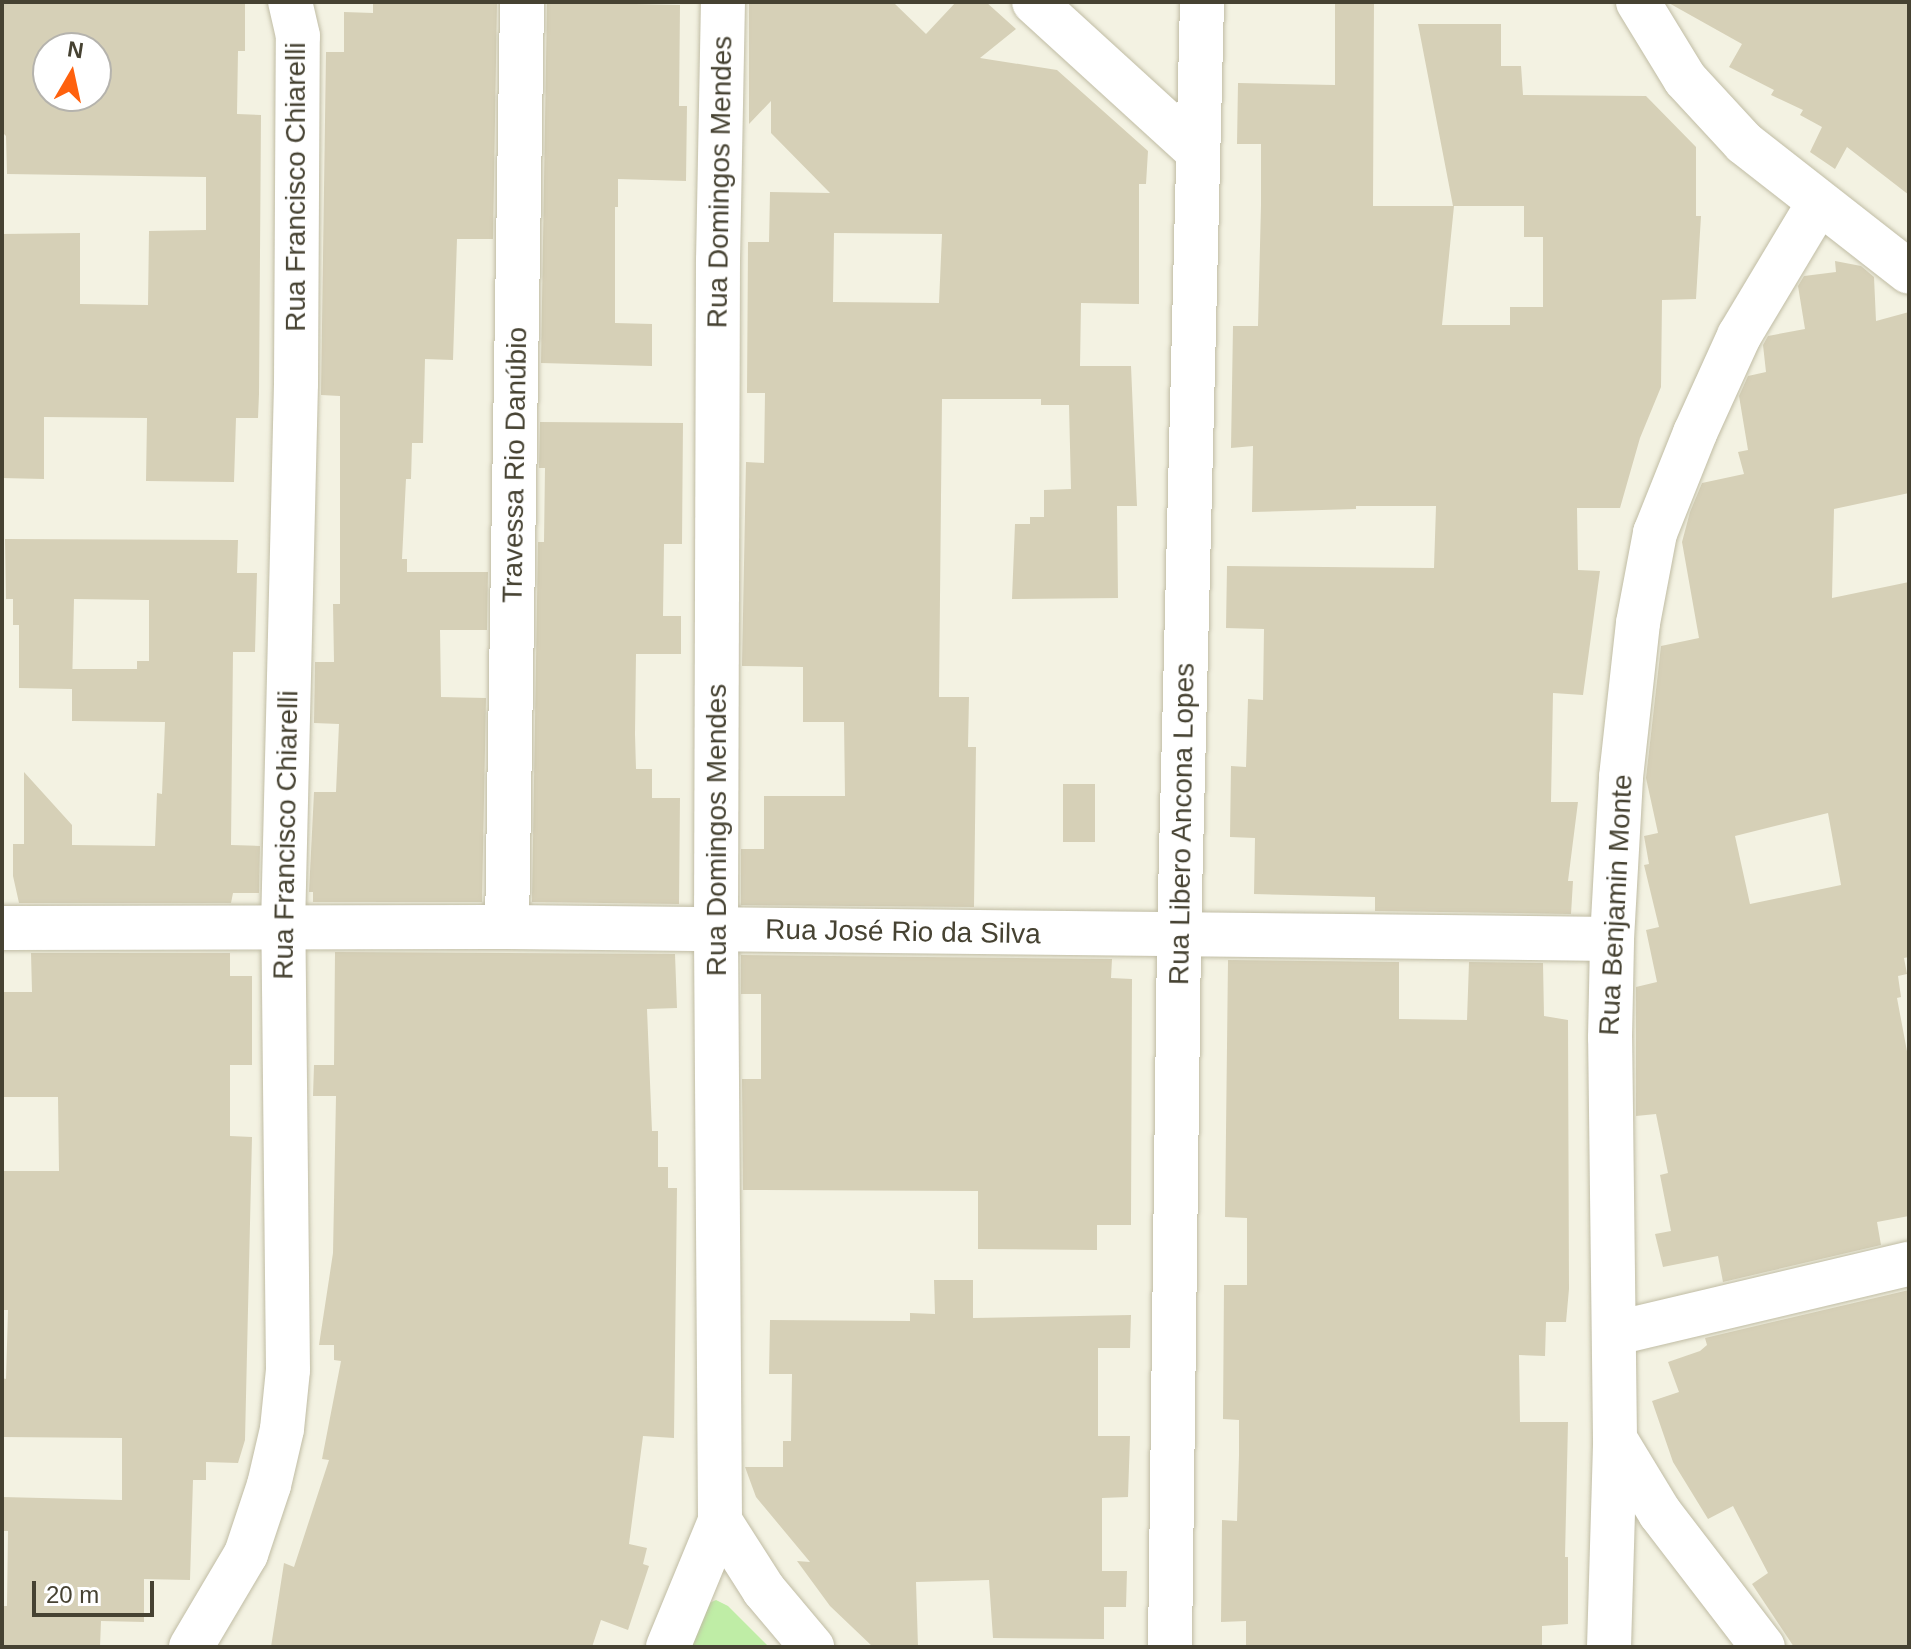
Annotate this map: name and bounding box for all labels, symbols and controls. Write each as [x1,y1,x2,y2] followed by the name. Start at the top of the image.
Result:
[32,32,112,112] north arrow
[701,35,739,329] street label: Rua Domingos Mendes
[66,36,85,63] text: N
[279,42,313,332] street label: Rua Francisco Chiarelli
[496,327,534,603] street label: Travessa Rio Danúbio
[1162,662,1202,986] street label: Rua Libero Ancona Lopes
[700,684,734,976] street label: Rua Domingos Mendes
[267,690,305,980] street label: Rua Francisco Chiarelli
[1592,774,1640,1036] street label: Rua Benjamin Monte
[765,913,1041,951] street label: Rua José Rio da Silva
[36,1565,158,1615] scale bar
[46,1581,99,1608] text: 20 m

